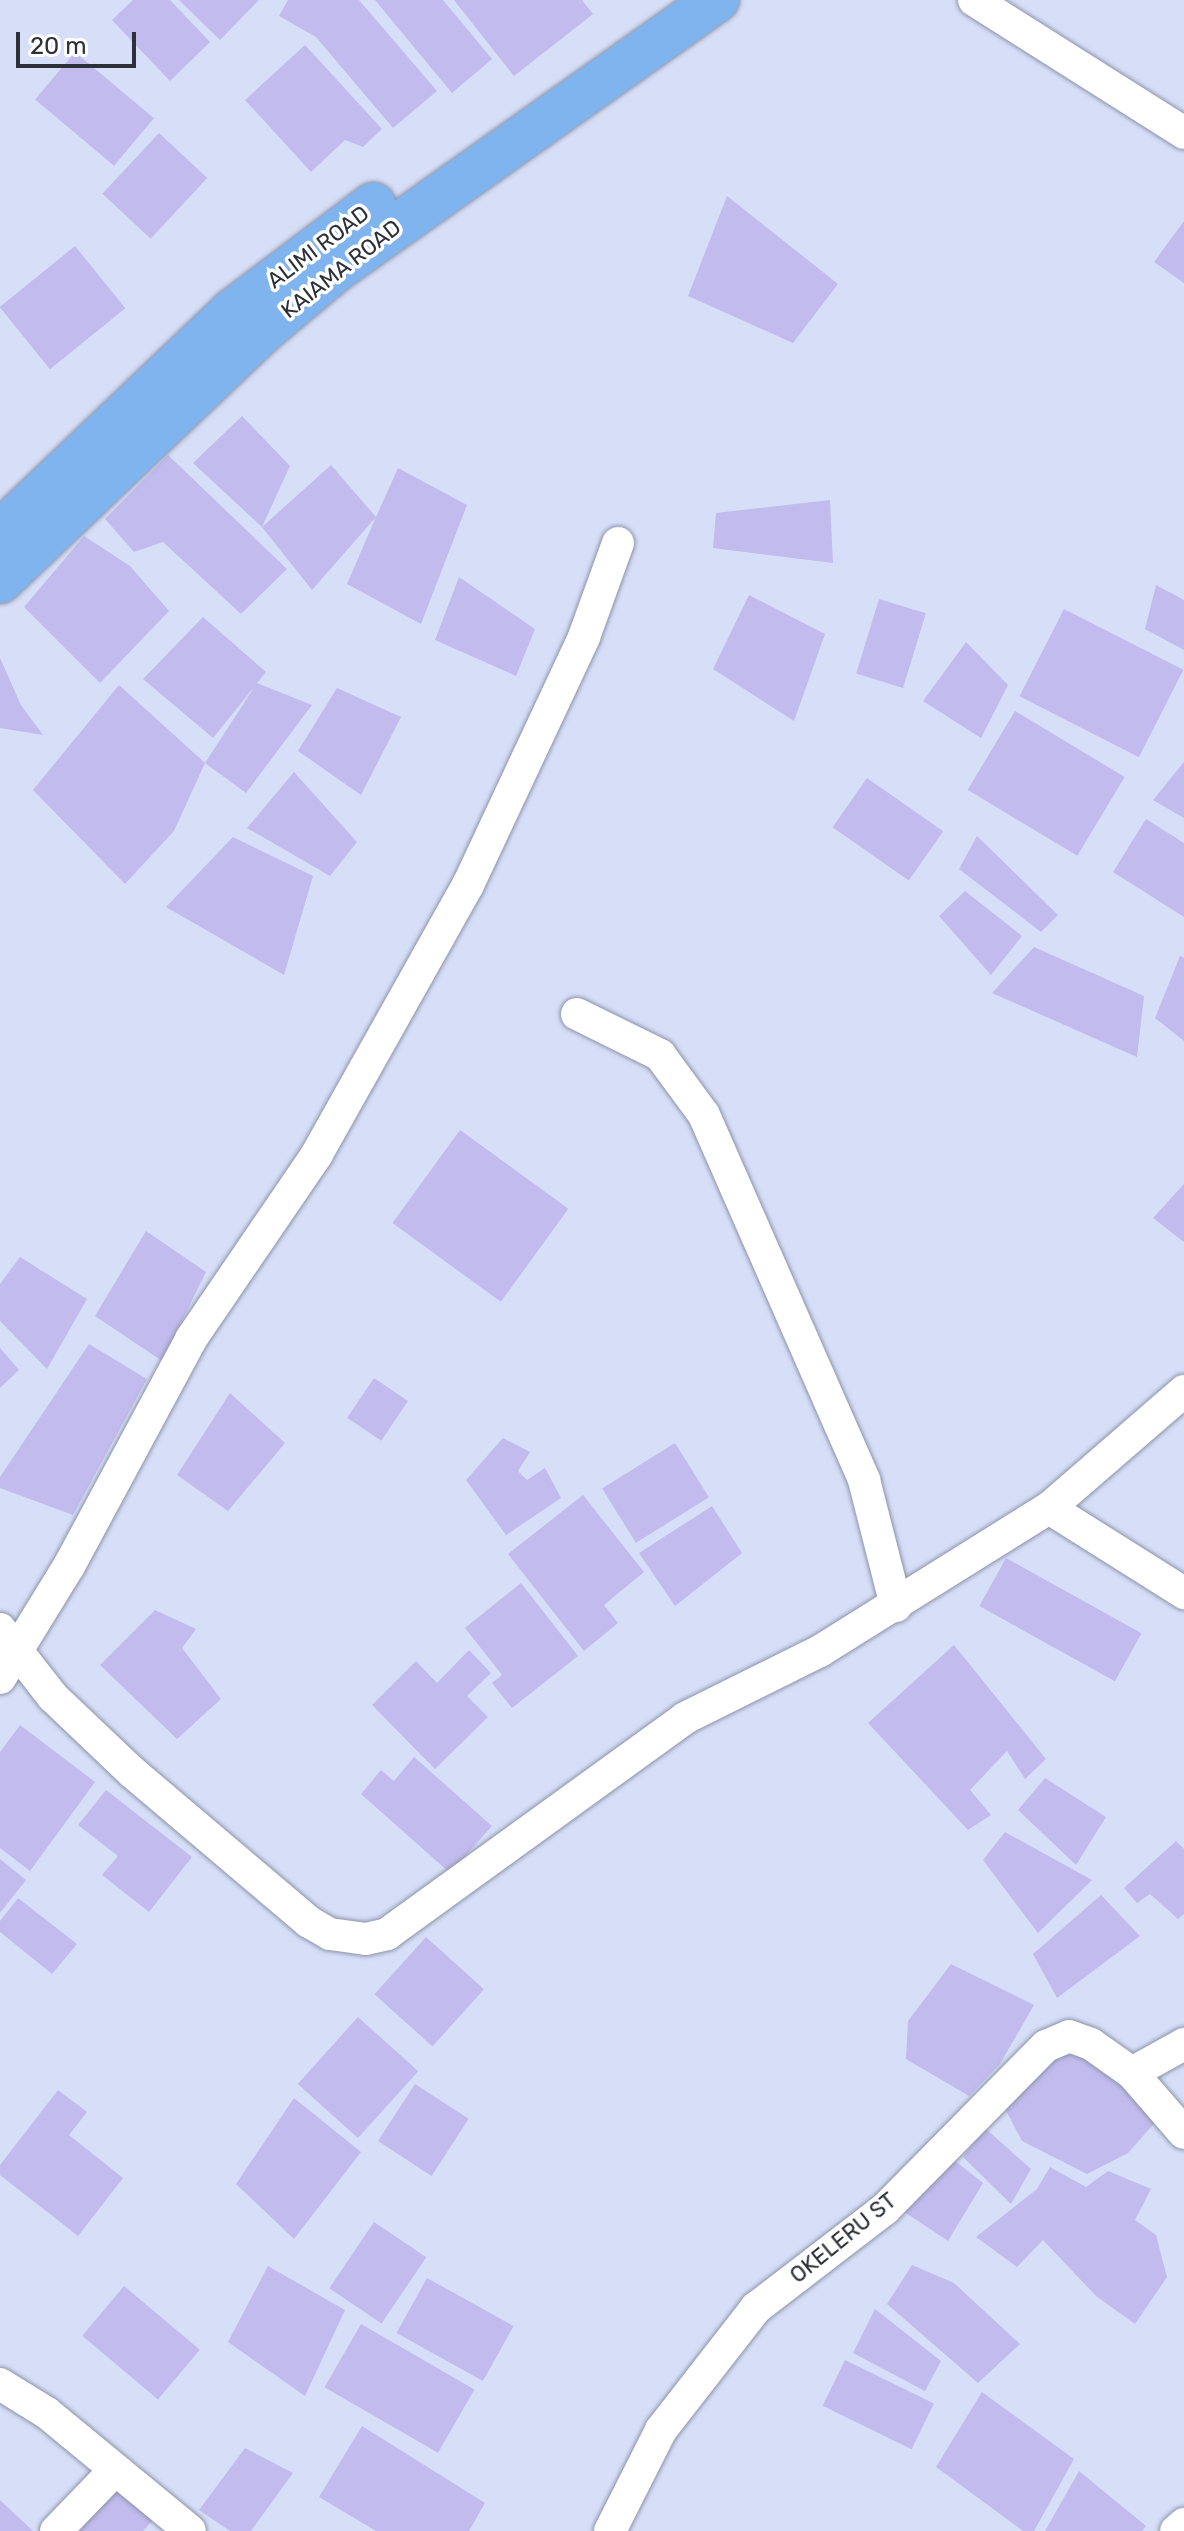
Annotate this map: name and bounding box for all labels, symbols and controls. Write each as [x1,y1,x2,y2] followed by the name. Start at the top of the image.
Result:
[20,16,140,66] scale bar
[30,32,87,60] text: 20 m
[262,200,374,294] street label: ALIMI ROAD
[276,214,406,324] street label: KAIAMA ROAD
[785,2187,901,2289] street label: OKELERU ST

